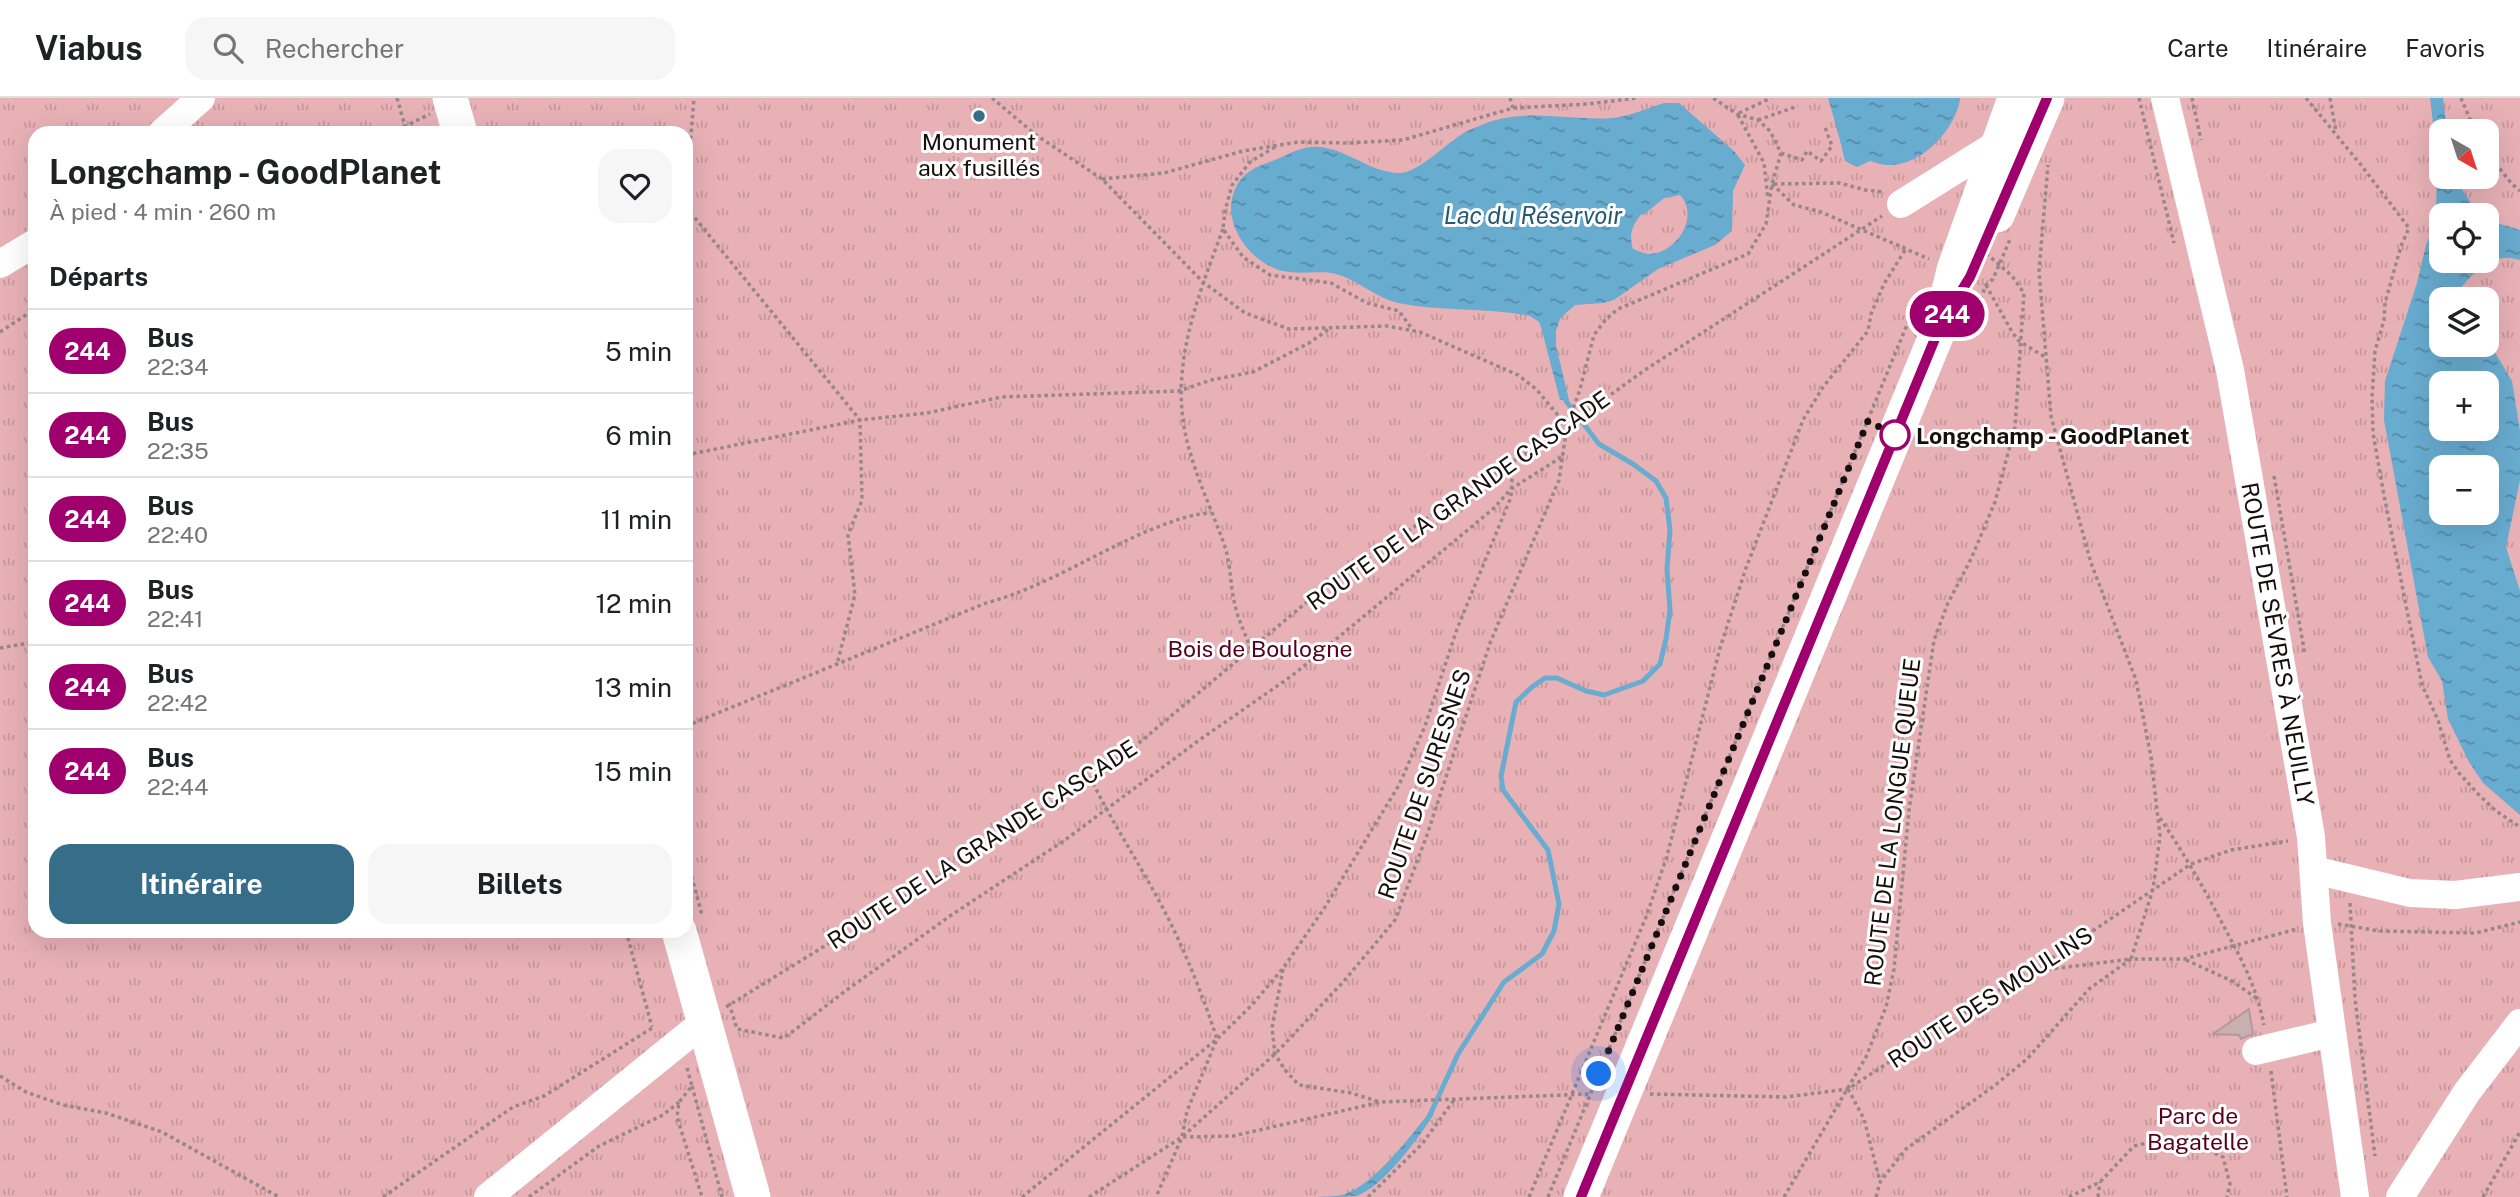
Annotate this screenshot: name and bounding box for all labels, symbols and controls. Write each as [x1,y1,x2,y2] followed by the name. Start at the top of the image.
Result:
[185,17,675,80] search box
[35,29,143,67] text: Viabus
[209,29,247,67] icon: search
[265,33,404,64] text: Rechercher
[2167,34,2229,62] text: Carte
[2267,34,2367,62] text: Itinéraire
[2405,34,2485,62] text: Favoris
[971,108,987,124] marker: Monument aux fusillés
[2429,119,2499,189] north arrow
[2429,119,2499,525] map controls
[918,128,1040,181] place label: Monument aux fusillés
[598,149,672,223] button: heart
[49,153,442,191] text: Longchamp - GoodPlanet
[49,198,276,225] text: À pied · 4 min · 260 m
[1444,201,1623,229] water label: Lac du Réservoir
[2429,203,2499,273] button: locate
[49,261,148,292] text: Départs
[2429,287,2499,357] button: layers
[1907,291,1987,337] line badge: 244
[1924,300,1970,328] text: 244
[147,322,194,353] text: Bus
[605,336,672,367] text: 5 min
[64,337,111,365] text: 244
[147,353,209,380] text: 22:34
[2429,371,2499,441] button: +
[1301,385,1615,615] street label: ROUTE DE LA GRANDE CASCADE
[147,406,194,437] text: Bus
[605,420,672,451] text: 6 min
[1880,420,1910,450] marker: Longchamp - GoodPlanet
[64,421,111,449] text: 244
[1916,422,2190,449] place label: Longchamp - GoodPlanet
[147,437,209,464] text: 22:35
[2429,455,2499,525] button: −
[2236,480,2320,808] street label: ROUTE DE SÈVRES À NEUILLY
[147,490,194,521] text: Bus
[600,504,672,535] text: 11 min
[64,505,111,533] text: 244
[147,521,208,548] text: 22:40
[147,574,194,605] text: Bus
[596,588,672,619] text: 12 min
[64,589,111,617] text: 244
[147,605,203,632] text: 22:41
[1167,635,1353,662] park label: Bois de Boulogne
[1858,656,1926,988] street label: ROUTE DE LA LONGUE QUEUE
[147,658,194,689] text: Bus
[1372,666,1476,902] street label: ROUTE DE SURESNES
[595,672,672,703] text: 13 min
[64,673,111,701] text: 244
[147,689,208,716] text: 22:42
[822,734,1142,954] street label: ROUTE DE LA GRANDE CASCADE
[147,742,194,773] text: Bus
[594,756,672,787] text: 15 min
[64,757,111,785] text: 244
[147,773,208,800] text: 22:44
[49,844,354,924] button: Itinéraire
[368,844,672,924] button: Billets
[1883,921,2097,1073] street label: ROUTE DES MOULINS
[1581,1056,1616,1091] your location
[2147,1102,2249,1155] park label: Parc de Bagatelle

